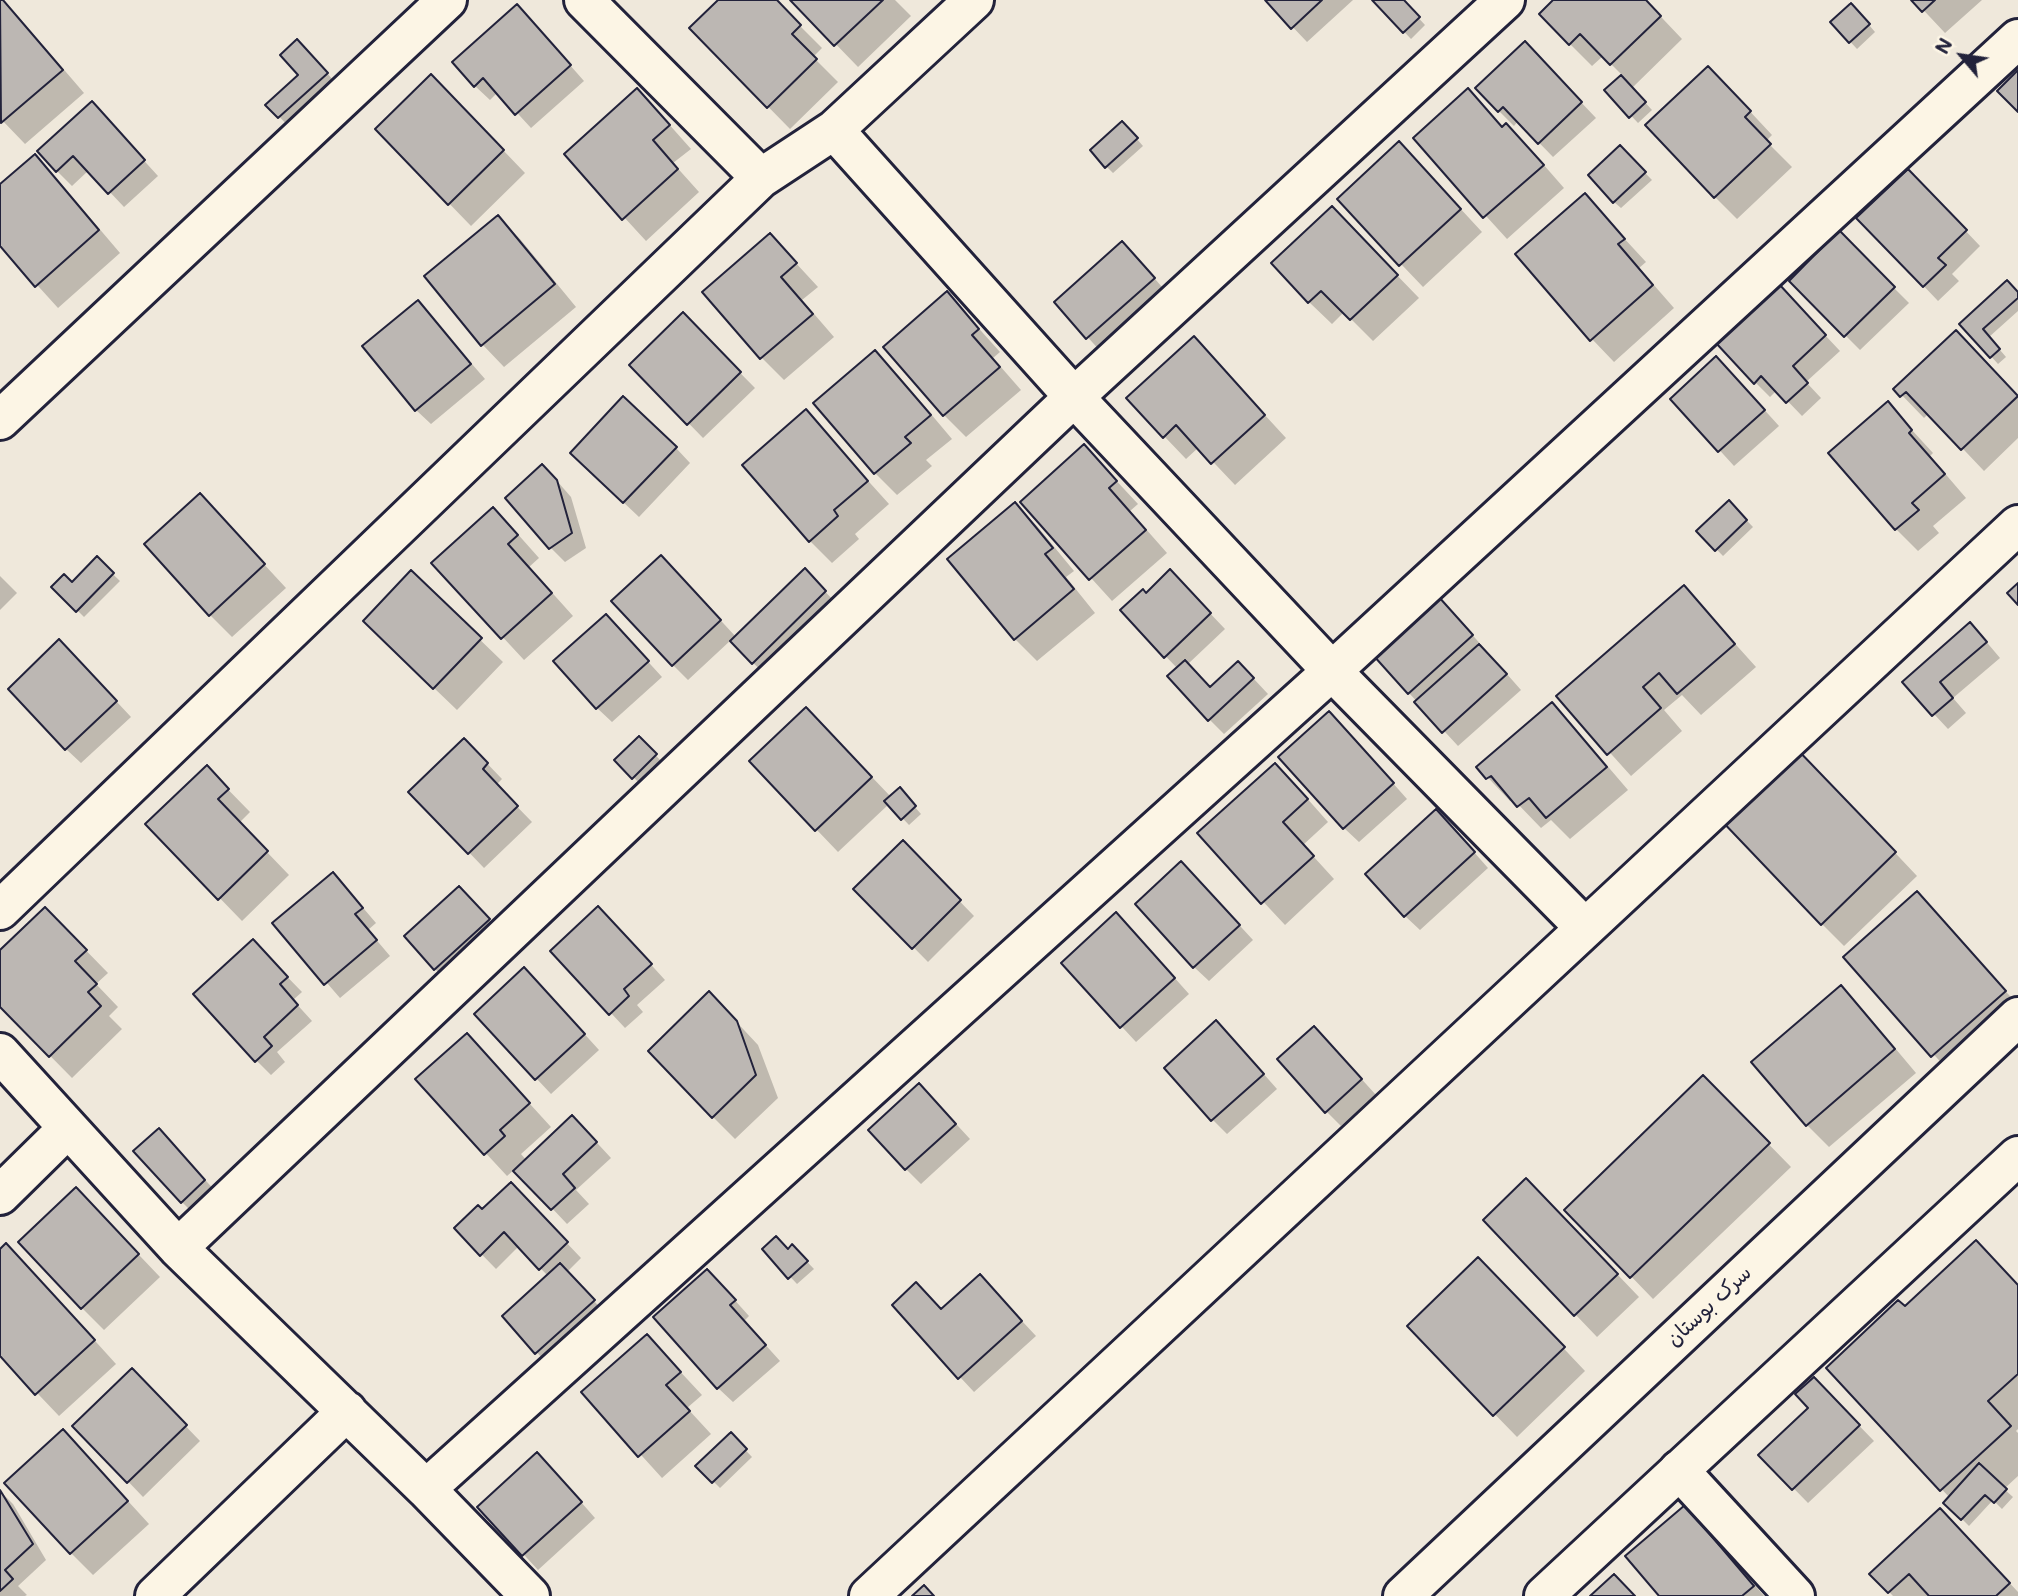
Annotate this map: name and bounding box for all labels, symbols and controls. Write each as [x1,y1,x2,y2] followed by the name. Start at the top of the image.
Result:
[1927,21,1997,91] north arrow
[1929,33,1958,58] text: N
[1661,1260,1757,1352] street label: سرک بوستان

